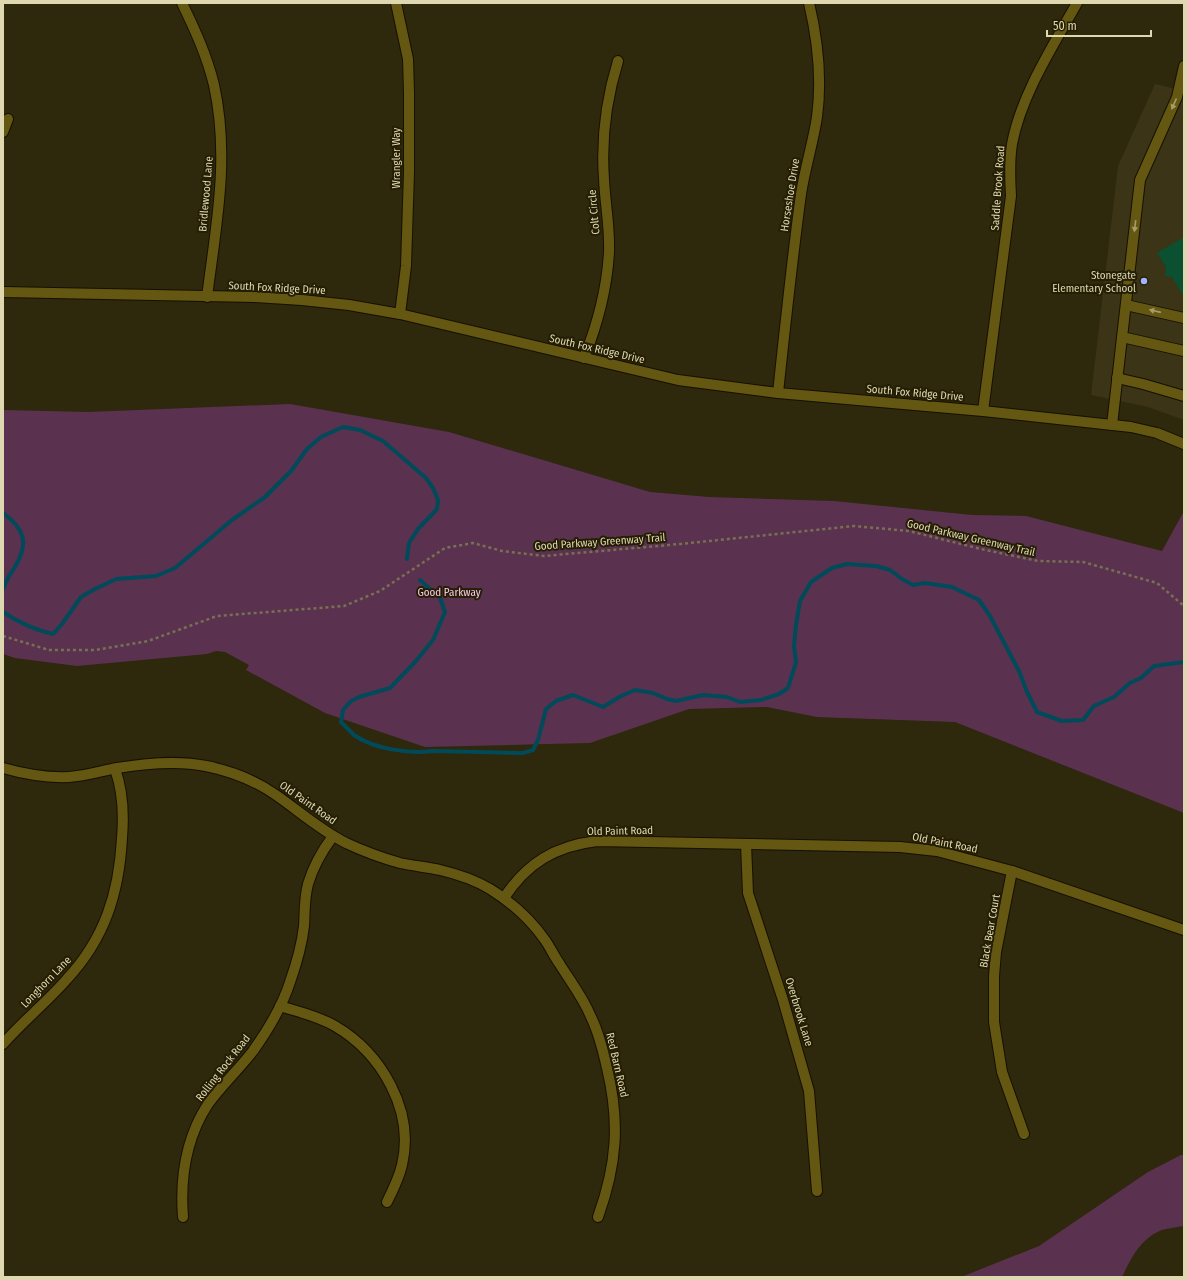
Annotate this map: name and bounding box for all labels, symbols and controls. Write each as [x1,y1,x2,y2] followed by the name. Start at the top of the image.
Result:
[1047,12,1151,38] scale bar
[1053,19,1077,33] text: 50 m
[1171,98,1177,110] one-way arrow
[390,128,403,188] street label: Wrangler Way
[989,145,1007,231] street label: Saddle Brook Road
[196,156,216,232] street label: Bridlewood Lane
[778,158,802,232] street label: Horseshoe Drive
[586,189,602,235] street label: Colt Circle
[1132,220,1138,233] one-way arrow
[1052,269,1136,295] place label: Stonegate Elementary School
[1139,276,1149,286] marker: Stonegate Elementary School
[228,279,326,297] street label: South Fox Ridge Drive
[1149,308,1161,314] one-way arrow
[548,332,646,366] street label: South Fox Ridge Drive
[866,382,964,404] street label: South Fox Ridge Drive
[906,517,1037,559] street label: Good Parkway Greenway Trail
[534,531,666,553] street label: Good Parkway Greenway Trail
[417,586,481,599] park label: Good Parkway
[277,779,339,827] street label: Old Paint Road
[587,824,653,838] street label: Old Paint Road
[911,830,979,856] street label: Old Paint Road
[977,893,1003,969] street label: Black Bear Court
[18,954,74,1010] street label: Longhorn Lane
[782,976,816,1048] street label: Overbrook Lane
[603,1031,631,1099] street label: Red Barn Road
[193,1032,253,1104] street label: Rolling Rock Road

